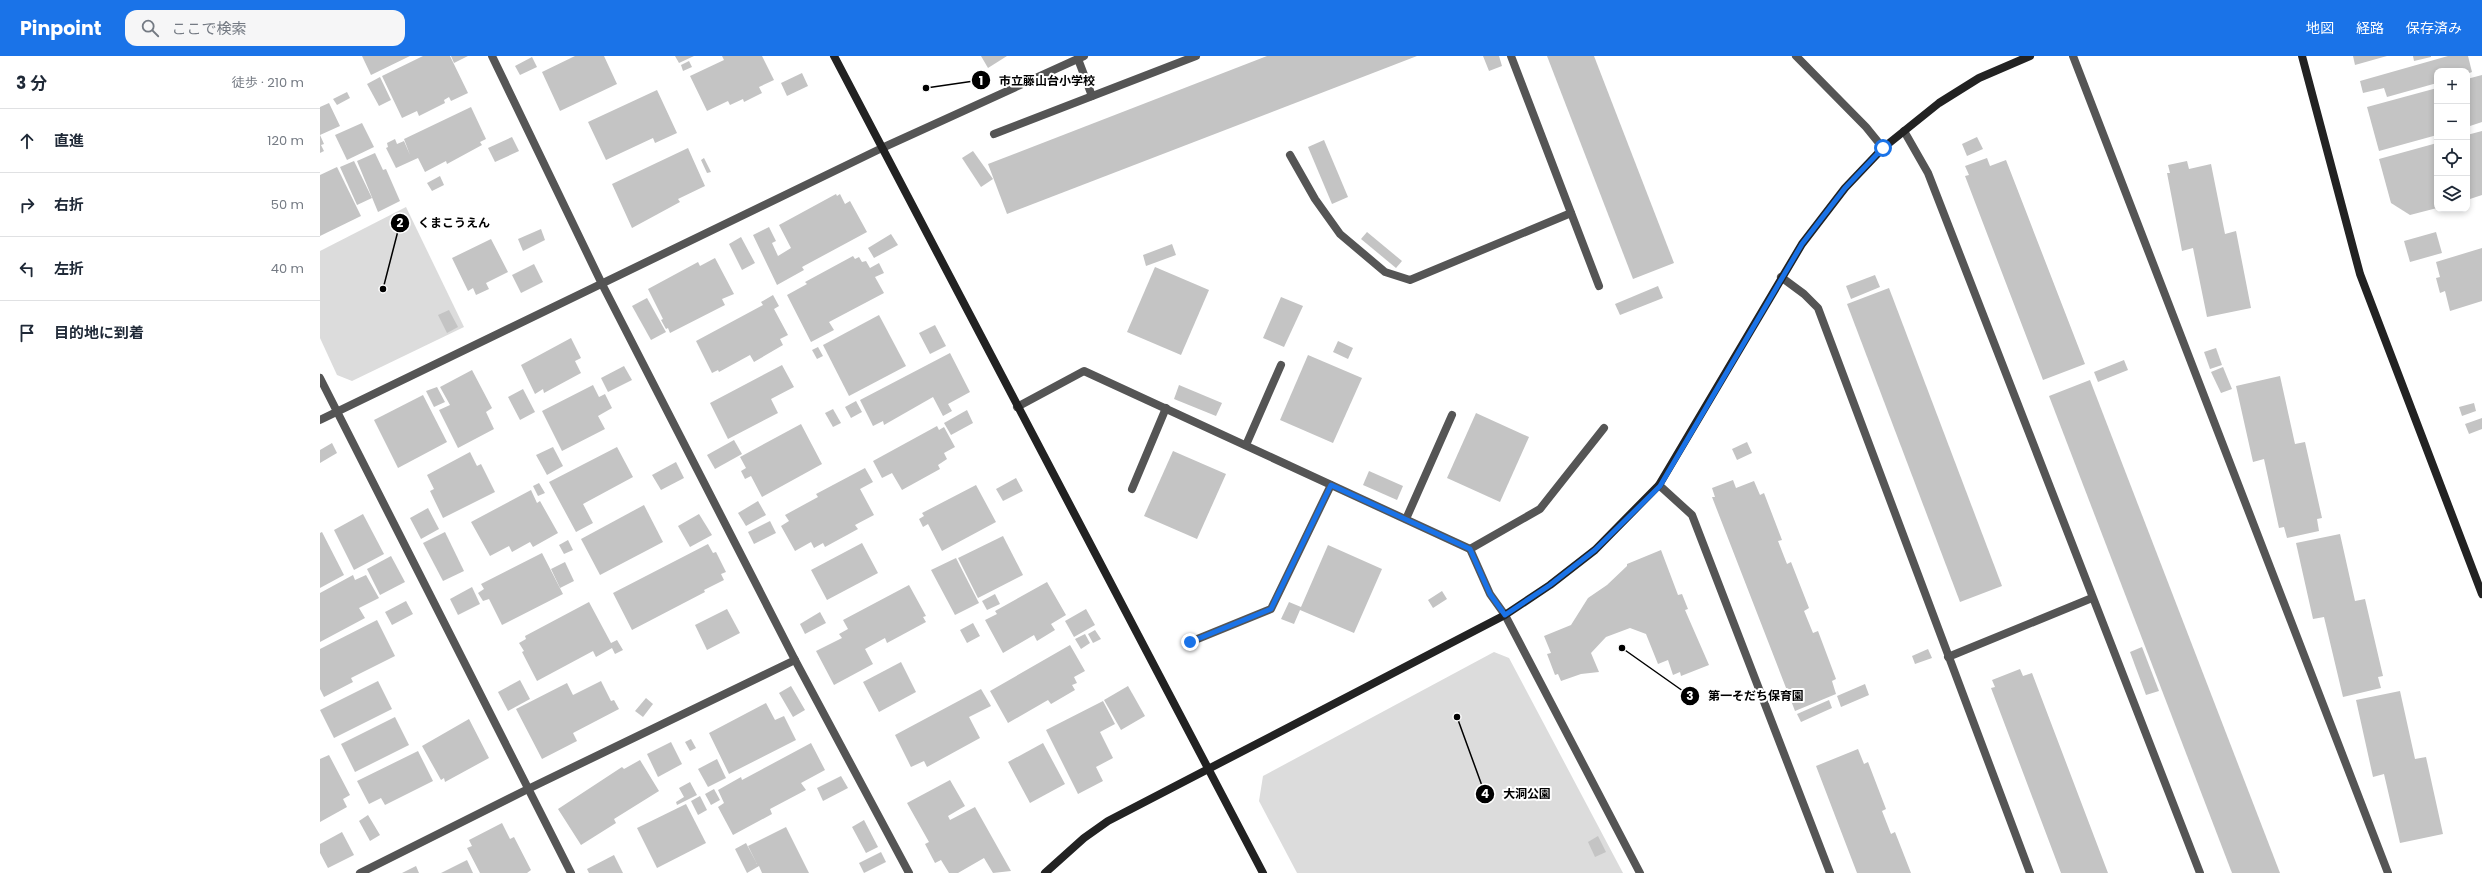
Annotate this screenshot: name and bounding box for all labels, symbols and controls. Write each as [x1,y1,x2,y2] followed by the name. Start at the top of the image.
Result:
[125,10,405,46] search box
[20,15,101,42] text: Pinpoint
[139,17,161,39] icon: search
[171,18,246,39] text: ここで検索
[2306,18,2334,38] text: 地図
[2356,18,2384,38] text: 経路
[2406,18,2462,38] text: 保存済み
[971,68,1103,92] callout: 市立藤山台小学校
[2434,68,2470,212] map controls
[2434,68,2470,104] button: +
[16,71,47,95] text: 3 分
[979,72,983,89] text: 1
[999,72,1095,89] text: 市立藤山台小学校
[232,73,304,92] text: 徒歩 · 210 m
[2434,104,2470,140] button: −
[16,130,38,152] icon: ahead
[54,130,84,151] text: 直進
[267,131,304,150] text: 120 m
[1874,139,1892,157] route start
[2434,140,2470,176] button: locate
[2434,176,2470,212] button: layers
[16,194,38,216] icon: right
[54,194,84,215] text: 右折
[271,195,304,214] text: 50 m
[390,211,498,235] callout: くまこうえん
[397,214,404,231] text: 2
[418,214,490,231] text: くまこうえん
[16,258,38,280] icon: left
[54,258,84,279] text: 左折
[271,259,304,278] text: 40 m
[16,322,38,344] icon: arrive
[54,322,144,343] text: 目的地に到着
[1181,633,1199,651] route end
[1680,684,1812,708] callout: 第一そだち保育園
[1686,687,1694,704] text: 3
[1708,687,1804,704] text: 第一そだち保育園
[1475,782,1559,806] callout: 大洞公園
[1481,785,1489,802] text: 4
[1503,785,1551,802] text: 大洞公園

